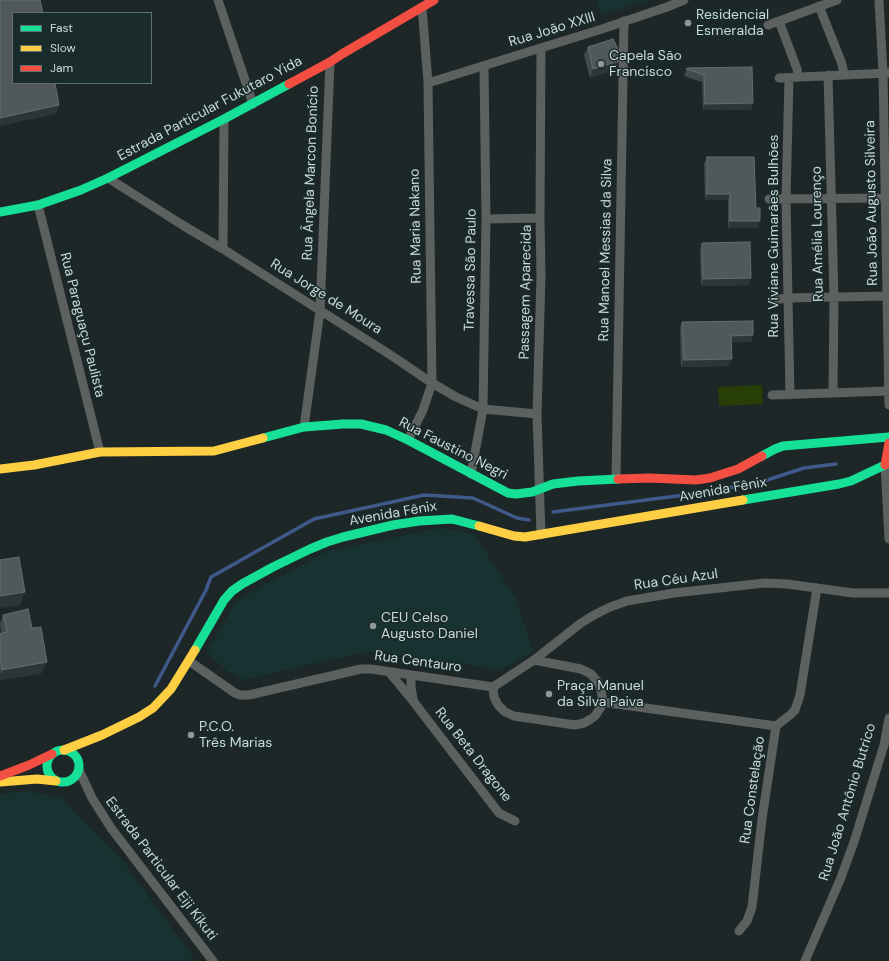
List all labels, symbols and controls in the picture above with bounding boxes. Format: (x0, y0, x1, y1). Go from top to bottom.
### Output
place label: Residencial Esmeralda (696, 7, 769, 40)
street label: Rua João XXIII (507, 9, 597, 51)
legend (12, 12, 152, 84)
marker: Residencial Esmeralda (683, 18, 693, 28)
text: Fast (50, 20, 73, 36)
text: Slow (50, 40, 76, 56)
place label: Capela São Francisco (609, 48, 682, 80)
street label: Estrada Particular Fukutaro Yida (115, 53, 305, 165)
marker: Capela São Francisco (596, 59, 606, 69)
text: Jam (50, 60, 73, 76)
street label: Rua Ângela Marcon Bonício (300, 85, 322, 261)
street label: Rua João Augusto Silveira (862, 120, 882, 286)
street label: Rua Viviane Guimarães Bulhões (766, 135, 782, 337)
street label: Rua Manoel Messias da Silva (596, 158, 616, 342)
street label: Rua Amélia Lourenço (808, 166, 828, 302)
street label: Rua Maria Nakano (407, 168, 425, 284)
street label: Travessa São Paulo (462, 209, 480, 331)
street label: Passagem Aparecida (516, 224, 536, 360)
street label: Rua Paraguaçu Paulista (56, 251, 108, 399)
street label: Rua Jorge de Moura (267, 256, 385, 338)
street label: Rua Faustino Negri (396, 414, 510, 484)
street label: Avenida Fênix (678, 474, 768, 506)
street label: Avenida Fênix (348, 498, 438, 530)
street label: Rua Céu Azul (633, 566, 719, 594)
place label: CEU Celso Augusto Daniel (381, 610, 478, 642)
marker: CEU Celso Augusto Daniel (368, 621, 378, 631)
street label: Rua Centauro (373, 648, 463, 676)
place label: Praça Manuel da Silva Paiva (557, 678, 644, 710)
marker: Praça Manuel da Silva Paiva (544, 689, 554, 699)
street label: Rua Beta Dragone (431, 705, 515, 805)
place label: P.C.O. Três Marias (199, 719, 272, 752)
street label: Rua João Antônio Butrico (816, 721, 880, 883)
marker: P.C.O. Três Marias (186, 730, 196, 740)
street label: Rua Constelação (737, 735, 769, 845)
street label: Estrada Particular Eiji Kikuti (102, 794, 220, 944)

